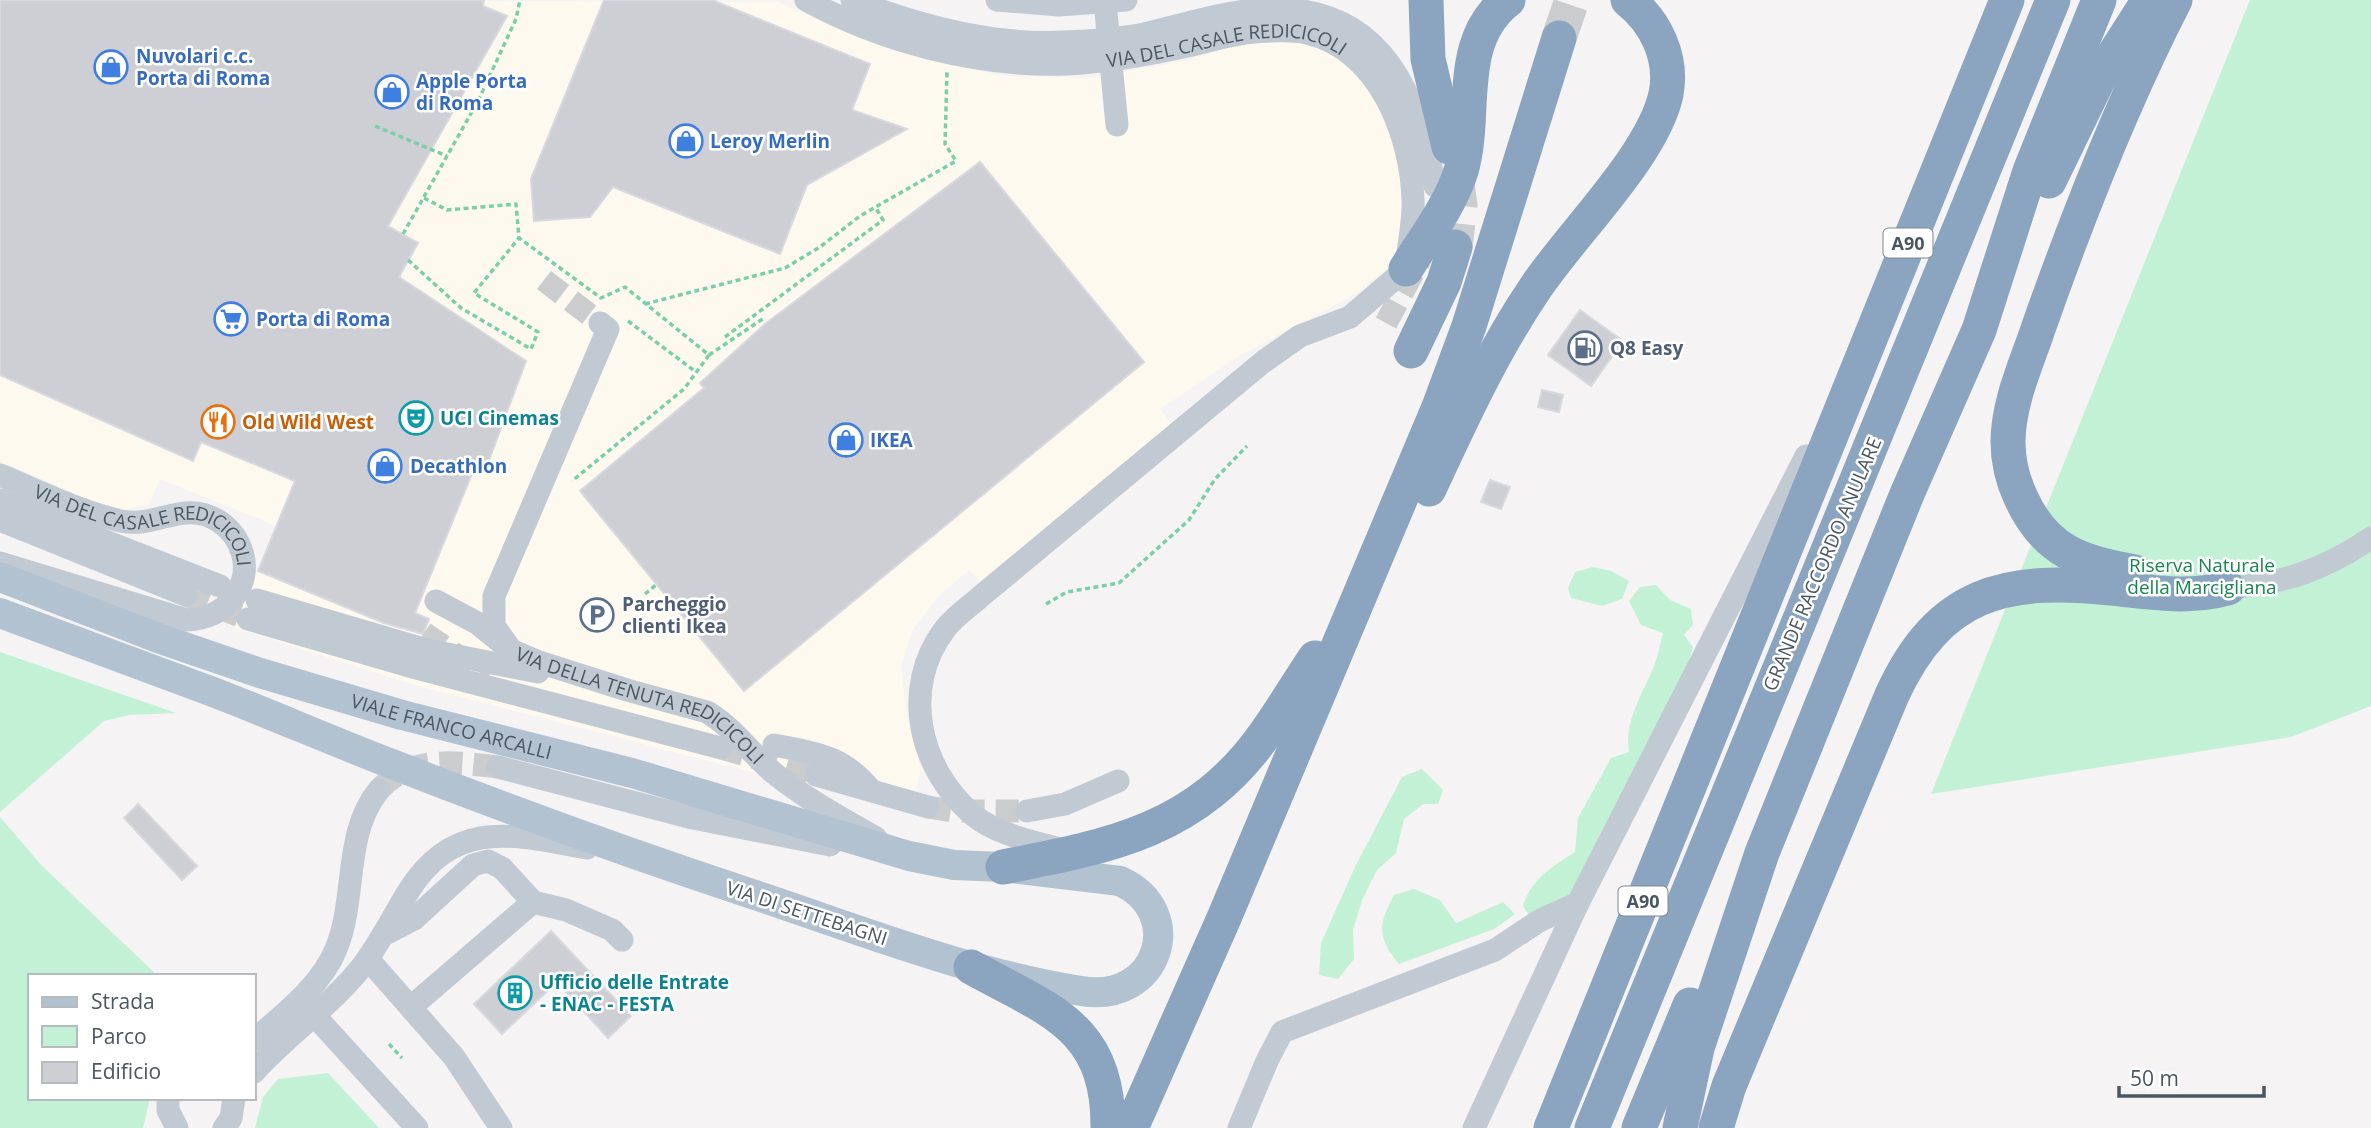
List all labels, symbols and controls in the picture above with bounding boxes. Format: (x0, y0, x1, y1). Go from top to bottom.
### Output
street label: VIA DEL CASALE REDICICOLI (1105, 17, 1352, 73)
place label: Nuvolari c.c. Porta di Roma (136, 43, 270, 91)
shop icon: Nuvolari c.c. Porta di Roma (92, 48, 130, 86)
place label: Apple Porta di Roma (416, 68, 527, 116)
shop icon: Apple Porta di Roma (373, 73, 411, 111)
shop icon: Leroy Merlin (667, 122, 705, 160)
place label: Leroy Merlin (710, 128, 830, 154)
road number: A90 (1884, 229, 1932, 258)
supermarket icon: Porta di Roma (212, 300, 250, 338)
place label: Porta di Roma (256, 306, 390, 332)
fuel station icon: Q8 Easy (1566, 329, 1604, 367)
place label: Q8 Easy (1610, 335, 1683, 361)
theatre icon: UCI Cinemas (397, 399, 435, 437)
restaurant icon: Old Wild West (199, 403, 237, 441)
place label: UCI Cinemas (440, 405, 559, 431)
place label: Old Wild West (242, 409, 374, 435)
shop icon: IKEA (827, 421, 865, 459)
place label: IKEA (870, 427, 914, 453)
street label: GRANDE RACCORDO ANULARE (1757, 433, 1887, 695)
shop icon: Decathlon (366, 447, 404, 485)
place label: Decathlon (410, 453, 507, 479)
street label: VIA DEL CASALE REDICICOLI (30, 478, 257, 567)
park label: Riserva Naturale della Marcigliana (2127, 552, 2277, 600)
place label: Parcheggio clienti Ikea (622, 591, 727, 639)
parking icon: Parcheggio clienti Ikea (578, 596, 616, 634)
street label: VIA DELLA TENUTA REDICICOLI (512, 641, 770, 770)
street label: VIALE FRANCO ARCALLI (348, 688, 554, 765)
street label: VIA DI SETTEBAGNI (723, 875, 891, 951)
road number: A90 (1618, 887, 1668, 916)
place label: Ufficio delle Entrate - ENAC - FESTA (540, 969, 729, 1017)
legend (28, 974, 256, 1100)
building icon: Ufficio delle Entrate - ENAC - FESTA (496, 974, 534, 1012)
text: Strada (91, 987, 155, 1015)
text: Parco (91, 1022, 147, 1050)
scale bar (2119, 1054, 2264, 1098)
text: Edificio (91, 1057, 161, 1085)
text: 50 m (2130, 1064, 2179, 1092)

